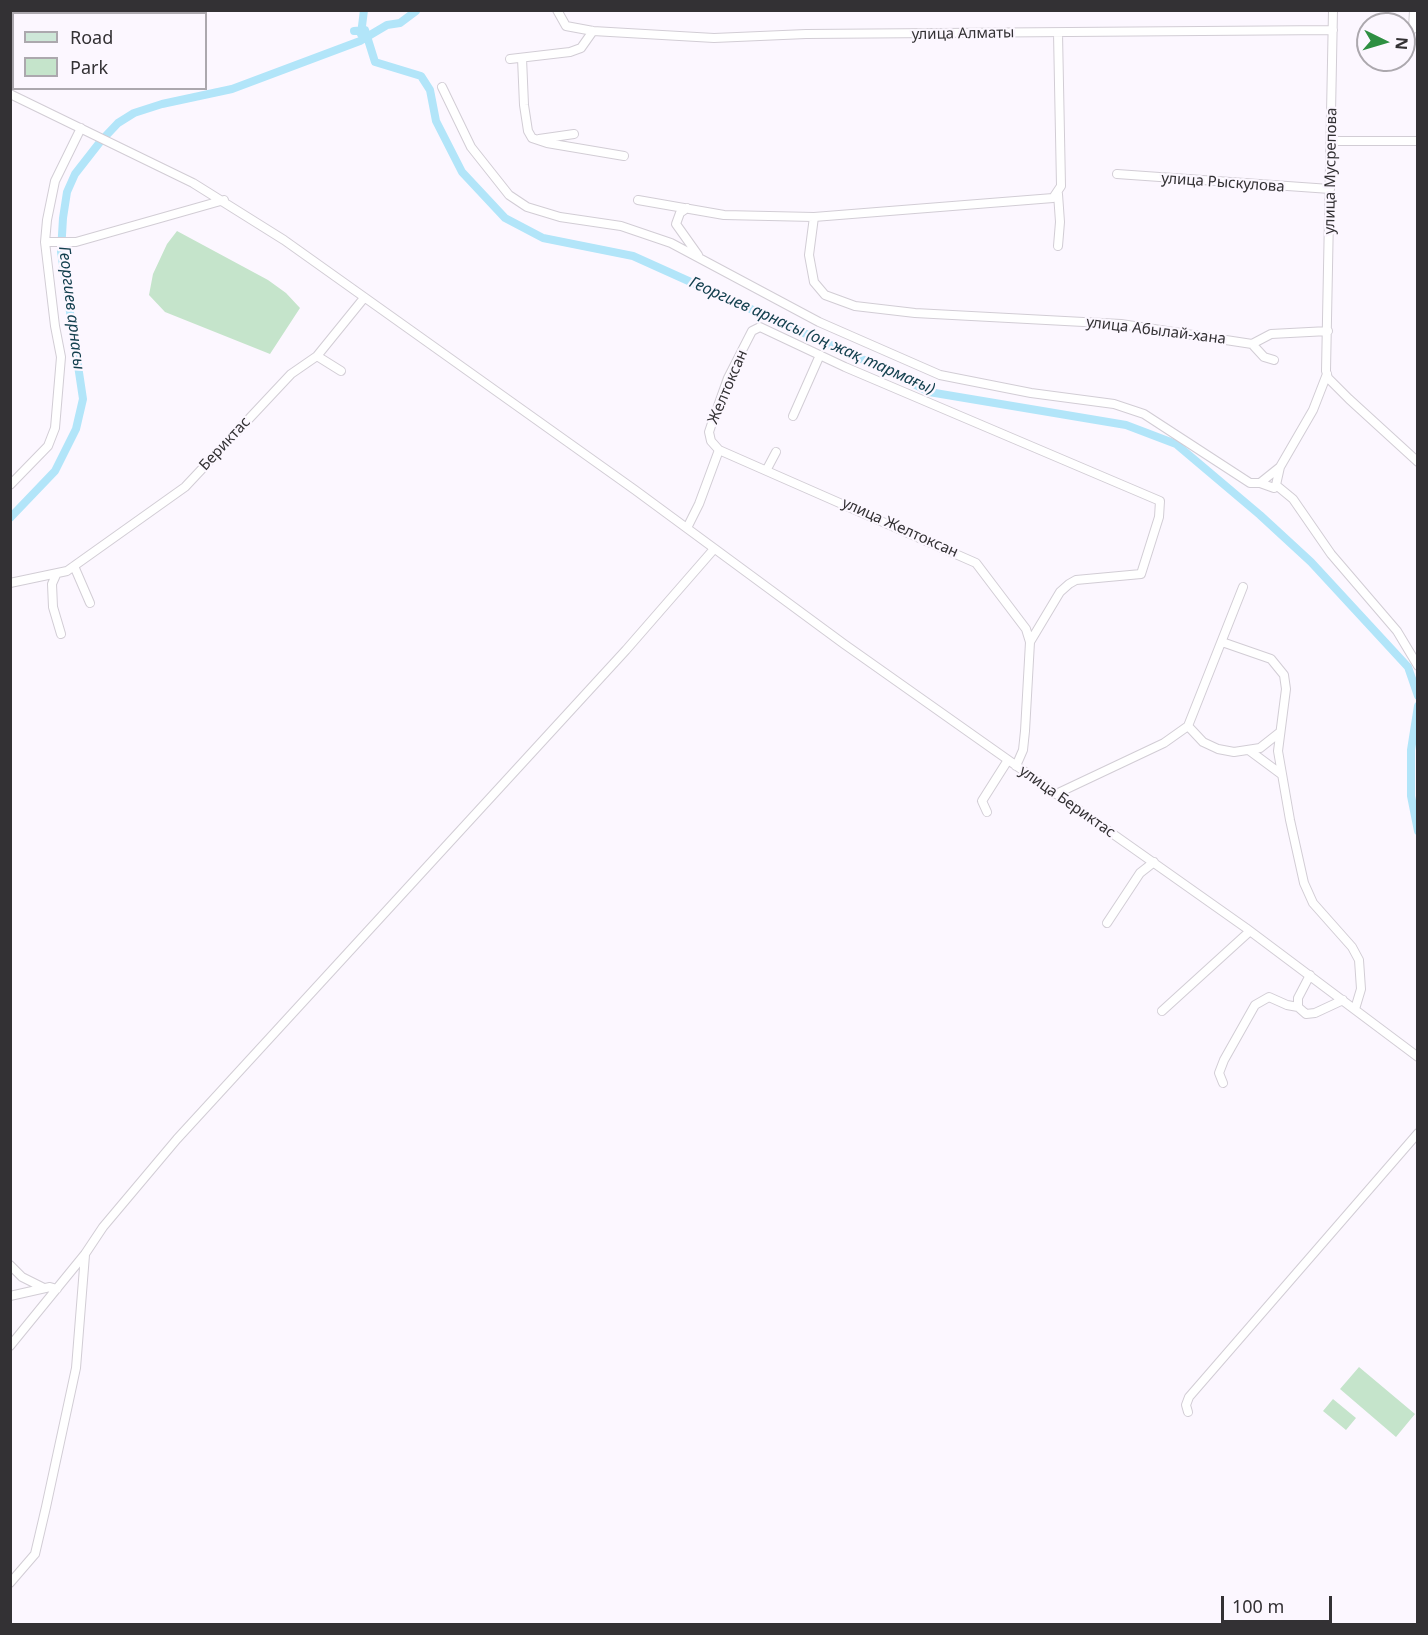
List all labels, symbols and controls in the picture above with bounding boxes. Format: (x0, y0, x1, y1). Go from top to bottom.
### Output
legend (12, 12, 207, 90)
north arrow (1356, 12, 1416, 72)
street label: улица Алматы (911, 24, 1015, 44)
text: Road (70, 25, 113, 49)
text: N (1390, 36, 1413, 51)
text: Park (70, 55, 108, 79)
street label: улица Мусрепова (1321, 107, 1341, 235)
street label: улица Рыскулова (1161, 170, 1285, 196)
water label: Георгиев арнасы (54, 245, 88, 371)
water label: Георгиев арнасы (оң жақ тармағы) (686, 273, 938, 399)
street label: улица Абылай-хана (1085, 313, 1227, 349)
street label: Желтоксан (704, 347, 752, 427)
street label: Бериктас (196, 414, 254, 474)
street label: улица Желтоксан (839, 494, 961, 562)
street label: улица Бериктас (1016, 762, 1118, 842)
scale bar (1224, 1584, 1335, 1622)
text: 100 m (1232, 1594, 1284, 1618)

